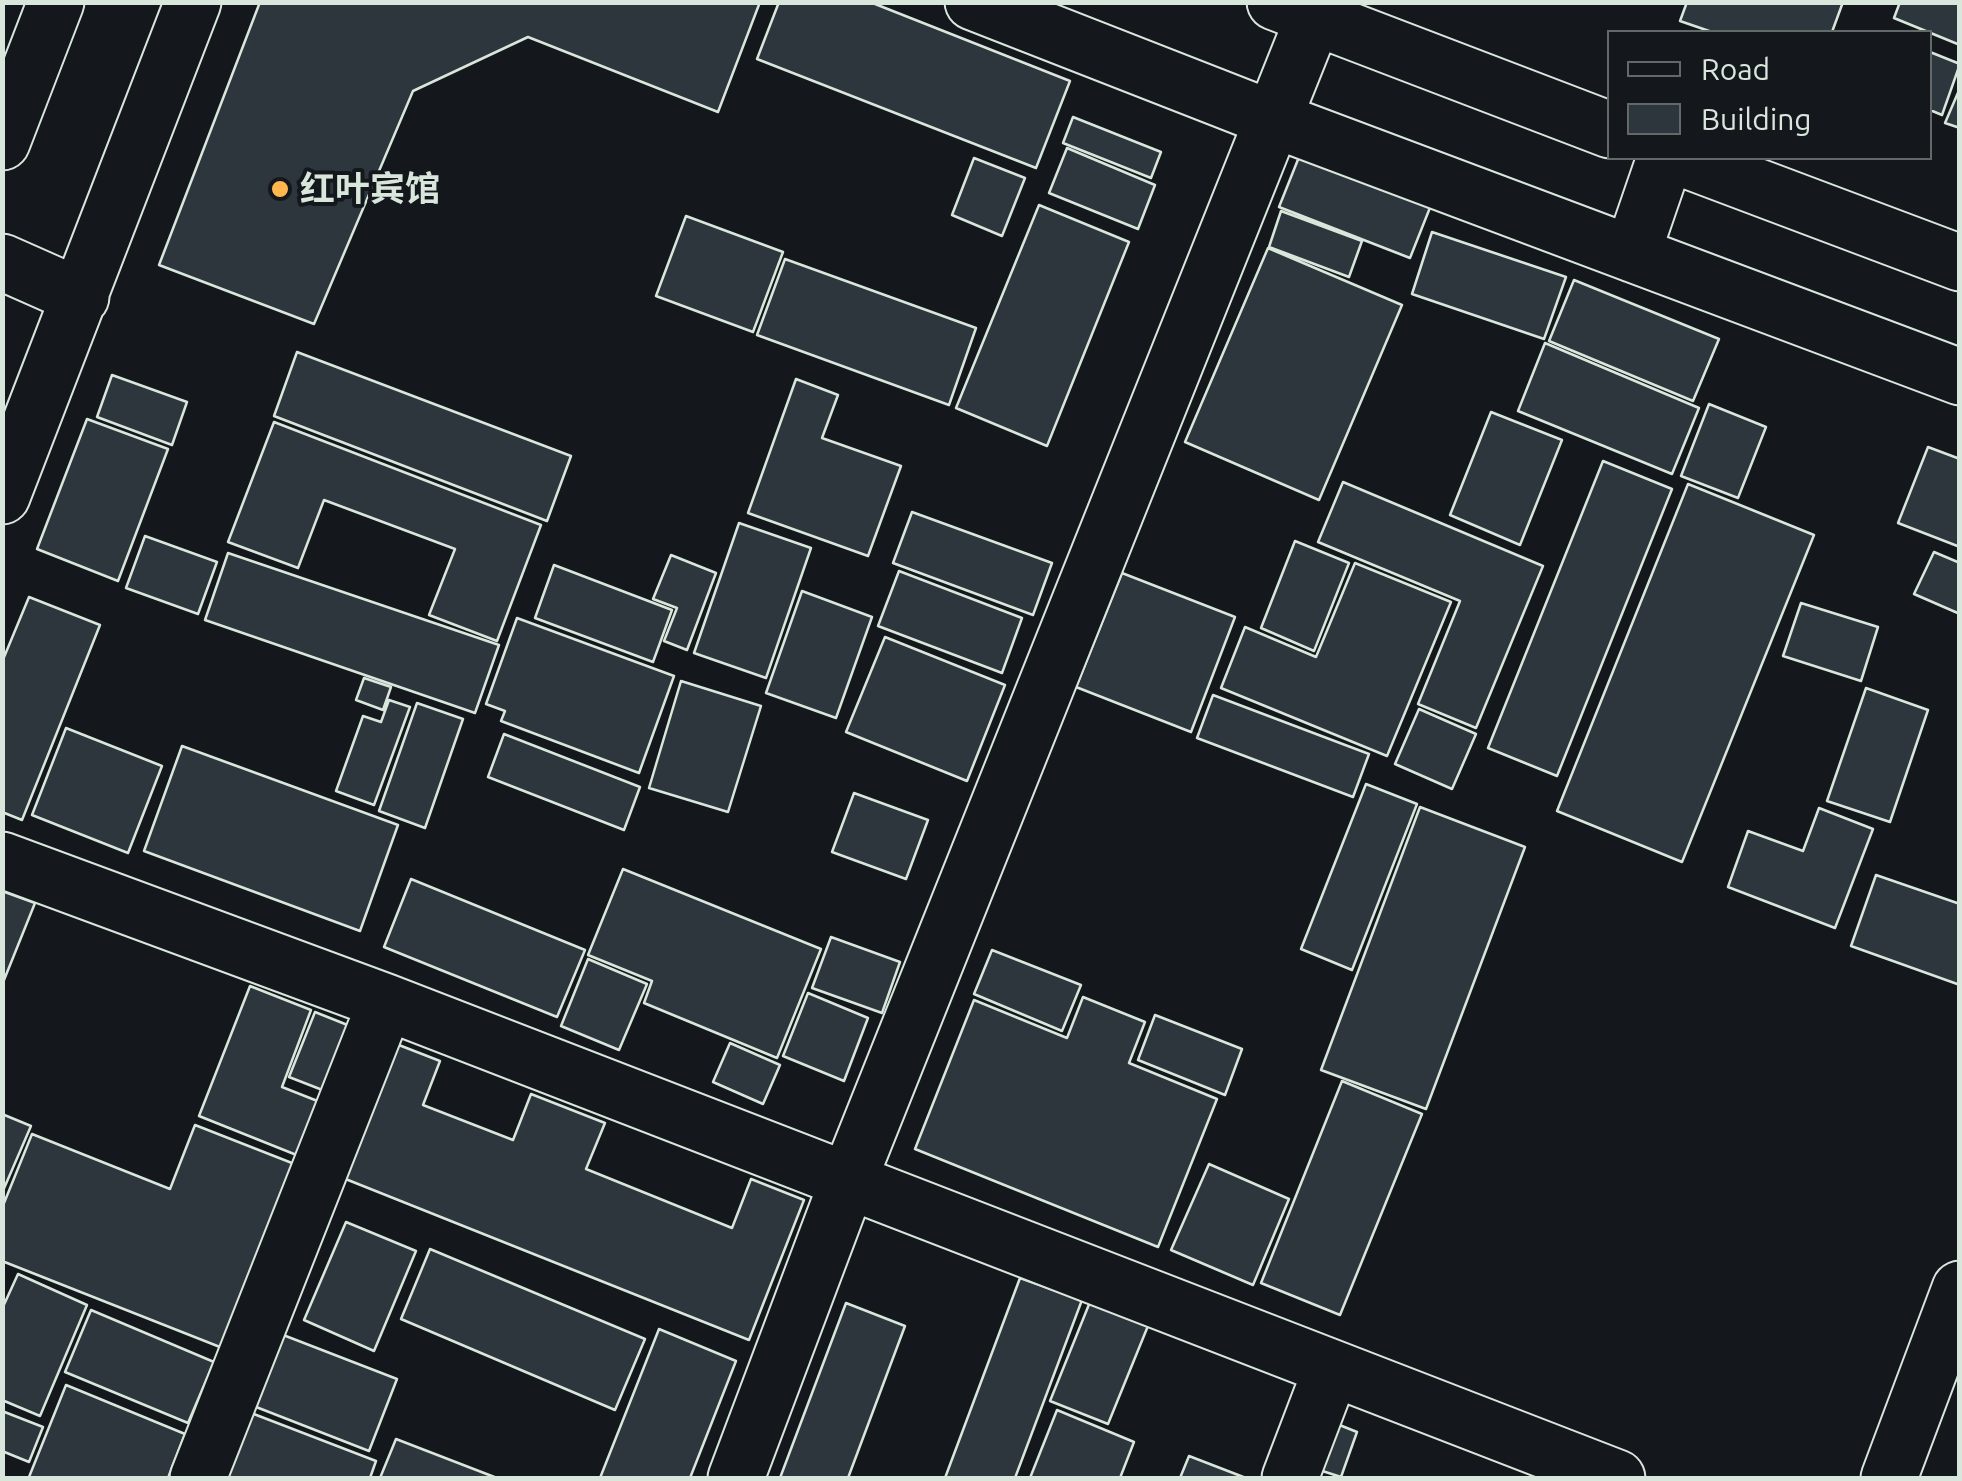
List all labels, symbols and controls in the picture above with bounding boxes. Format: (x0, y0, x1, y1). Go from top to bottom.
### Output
legend (1607, 30, 1932, 160)
text: Road (1701, 52, 1770, 86)
text: Building (1701, 102, 1812, 136)
place label: 红叶宾馆 (300, 168, 440, 210)
marker: 红叶宾馆 (269, 178, 291, 200)

